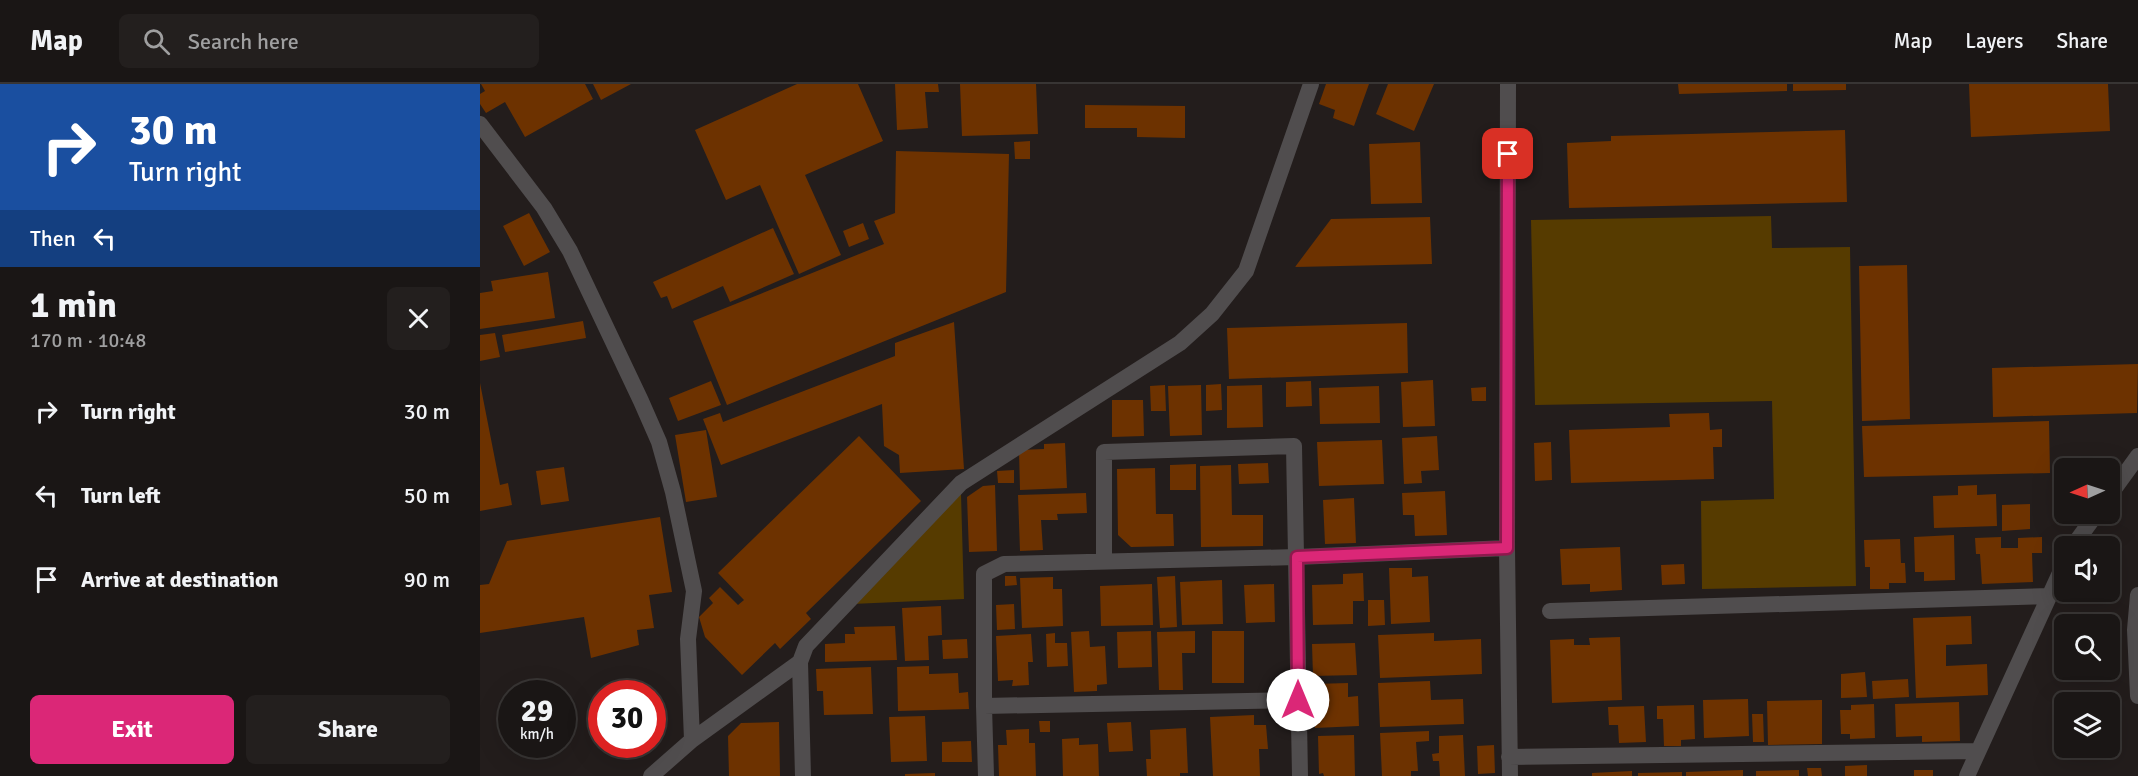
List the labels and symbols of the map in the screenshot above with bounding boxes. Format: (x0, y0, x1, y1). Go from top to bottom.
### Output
pin (1482, 128, 1533, 179)
north arrow (2054, 458, 2120, 524)
position arrow (1266, 668, 1330, 732)
speed limit sign: 30 (588, 680, 666, 758)

